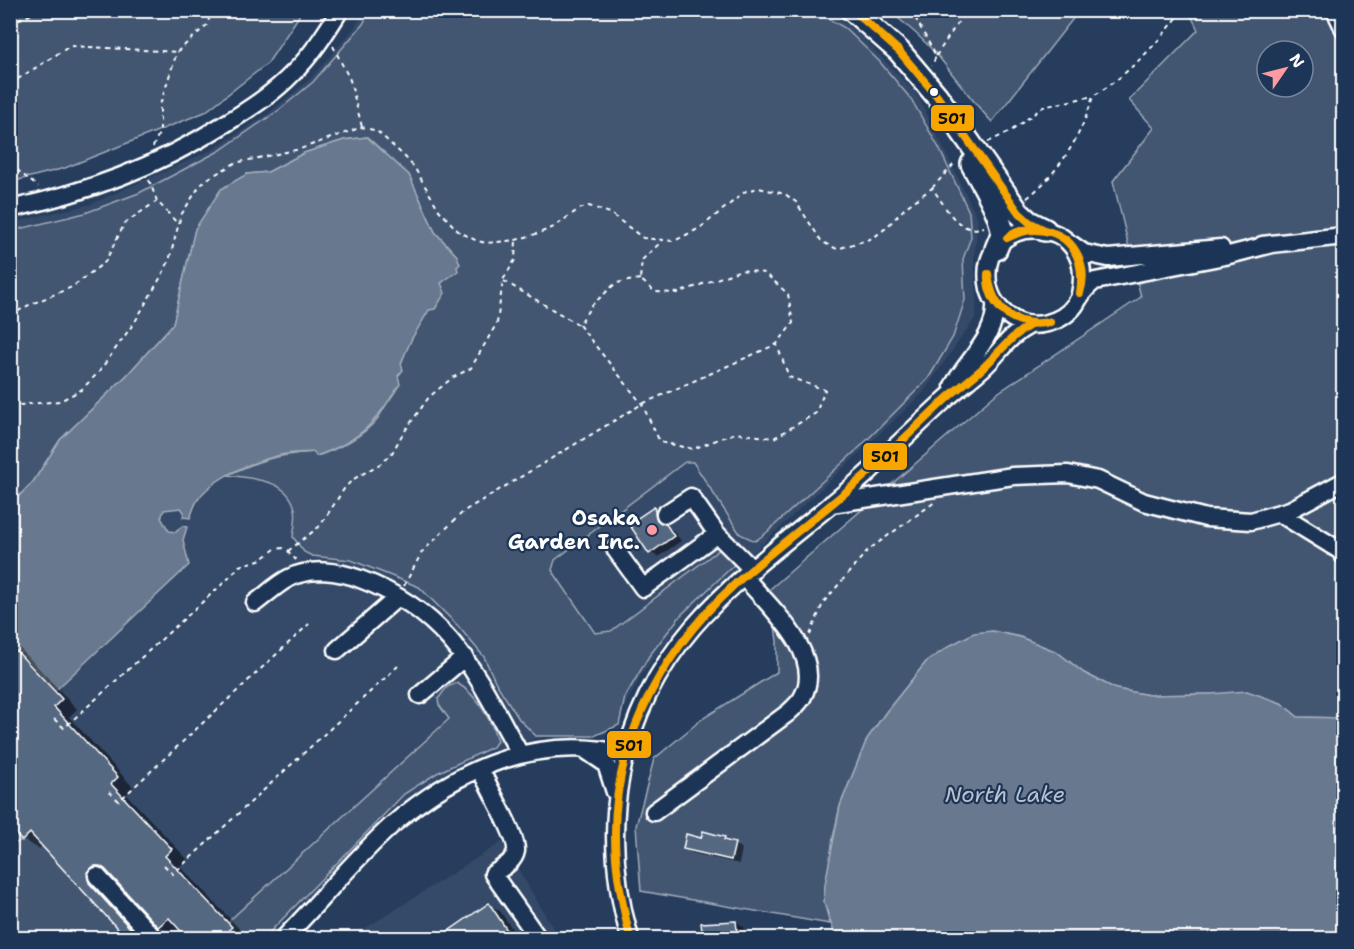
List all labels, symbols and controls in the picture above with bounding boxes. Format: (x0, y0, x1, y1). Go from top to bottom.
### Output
north arrow (1255, 39, 1315, 99)
text: N (1285, 49, 1309, 72)
unlabelled marker (928, 86, 940, 98)
line badge: 501 (930, 104, 975, 132)
text: 501 (938, 108, 966, 129)
line badge: 501 (862, 442, 908, 471)
text: 501 (871, 446, 899, 467)
place label: Osaka Garden Inc. (508, 504, 641, 556)
marker: Osaka Garden Inc. (645, 523, 659, 537)
line badge: 501 (606, 730, 652, 759)
text: 501 (615, 735, 643, 756)
water label: North Lake (945, 780, 1065, 809)

